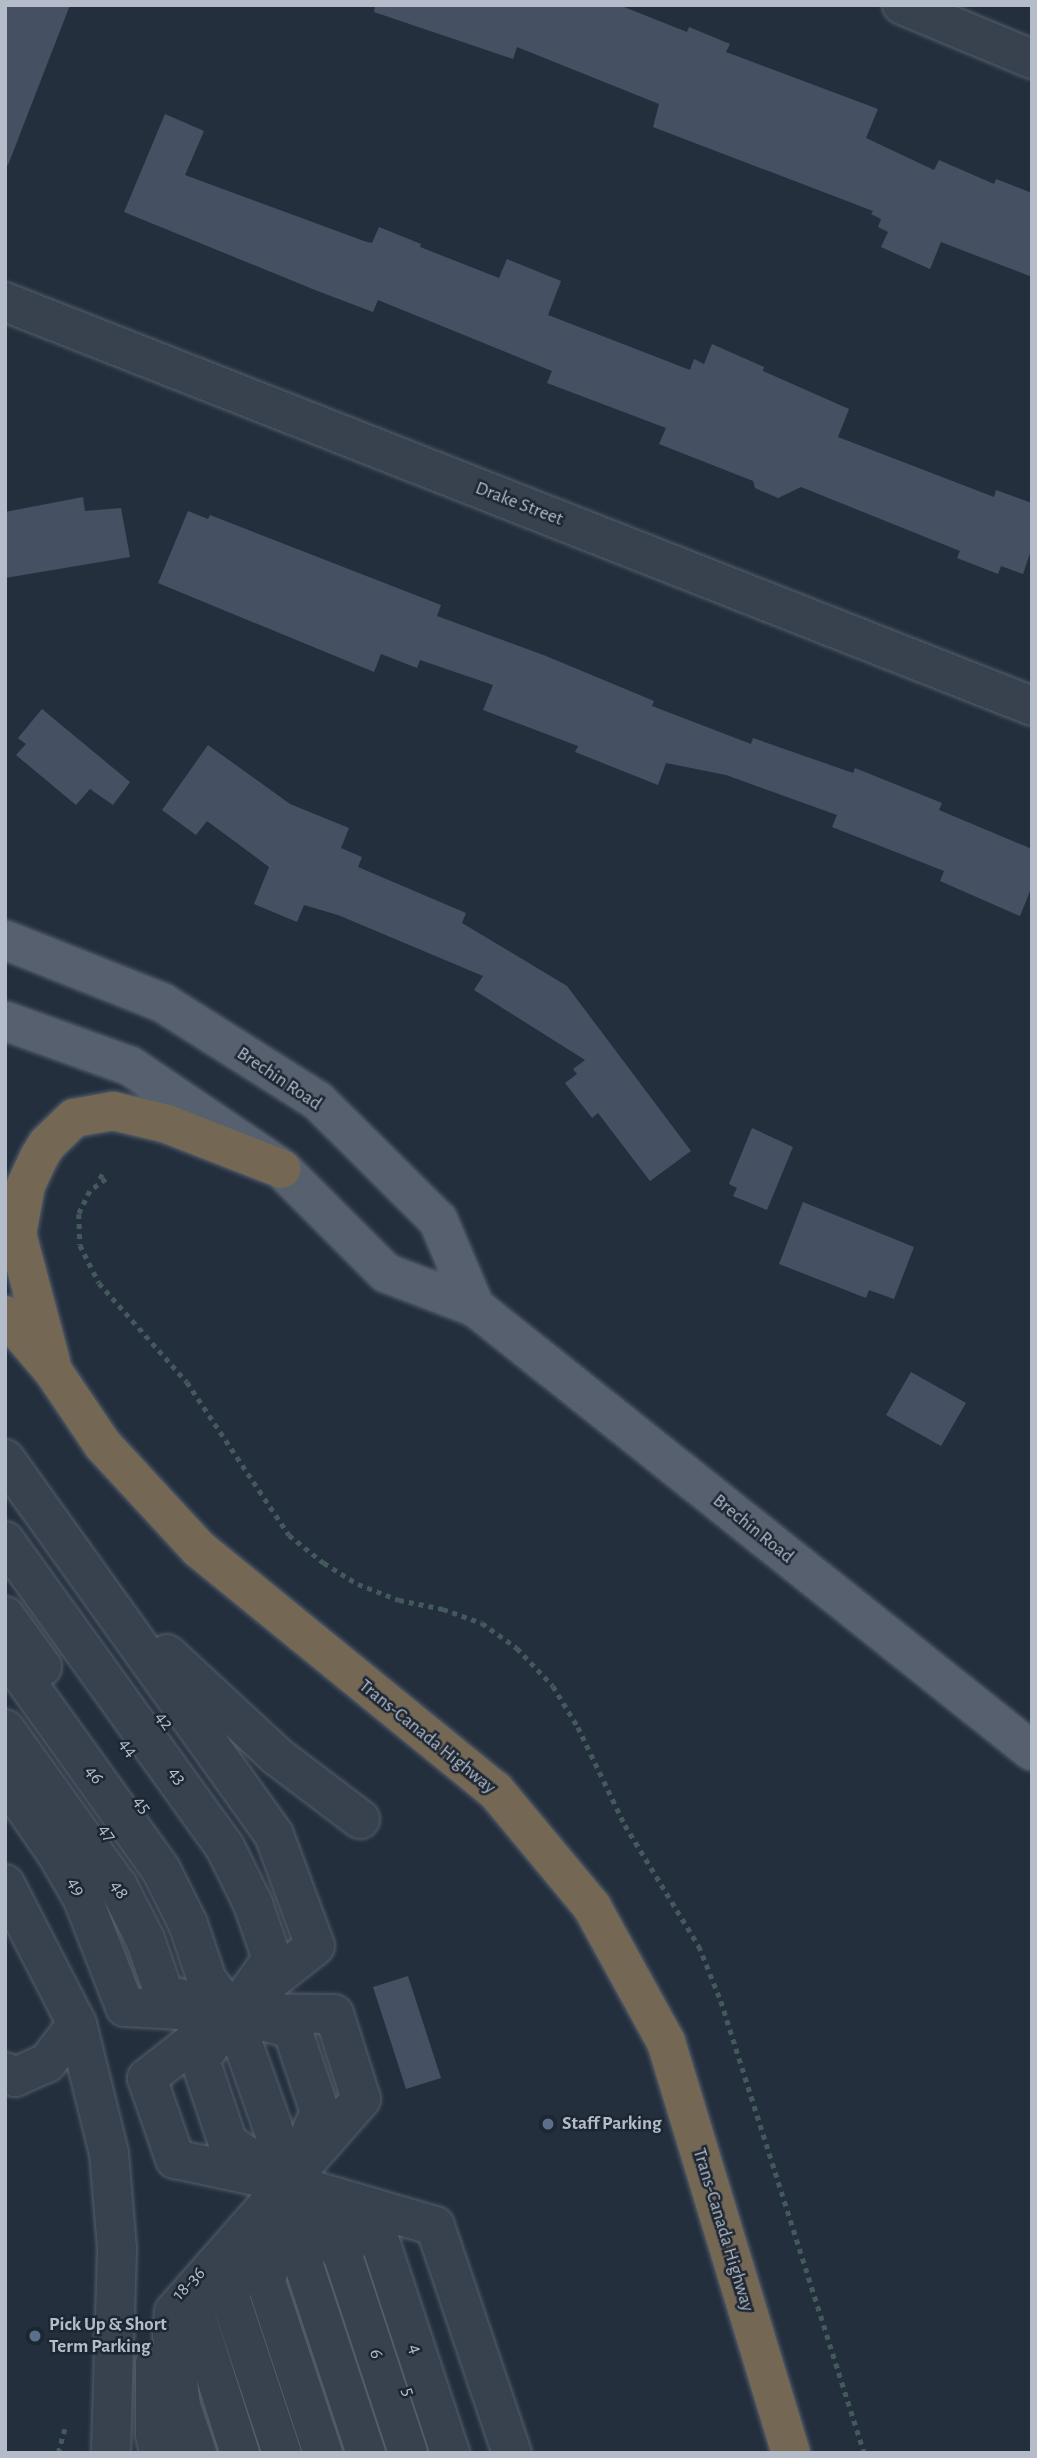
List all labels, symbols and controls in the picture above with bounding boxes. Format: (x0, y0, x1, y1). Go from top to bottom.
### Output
street label: Drake Street (472, 477, 566, 531)
street label: Brechin Road (232, 1042, 326, 1116)
street label: Brechin Road (708, 1489, 798, 1569)
street label: Trans-Canada Highway (354, 1675, 500, 1799)
street label: 42 (150, 1707, 178, 1735)
street label: 44 (113, 1734, 143, 1762)
street label: 46 (79, 1761, 109, 1789)
street label: 43 (163, 1763, 191, 1789)
street label: 45 (128, 1791, 156, 1819)
street label: 47 (93, 1819, 121, 1847)
street label: 49 (62, 1874, 90, 1900)
street label: 48 (105, 1876, 133, 1904)
place label: Staff Parking (562, 2113, 662, 2135)
marker: Staff Parking (540, 2116, 556, 2132)
street label: Trans-Canada Highway (687, 2146, 759, 2314)
street label: 18-36 (168, 2262, 210, 2306)
place label: Pick Up & Short Term Parking (49, 2314, 167, 2358)
marker: Pick Up & Short Term Parking (27, 2328, 43, 2344)
street label: 4 (403, 2341, 427, 2357)
street label: 6 (364, 2346, 388, 2362)
street label: 5 (396, 2385, 420, 2399)

